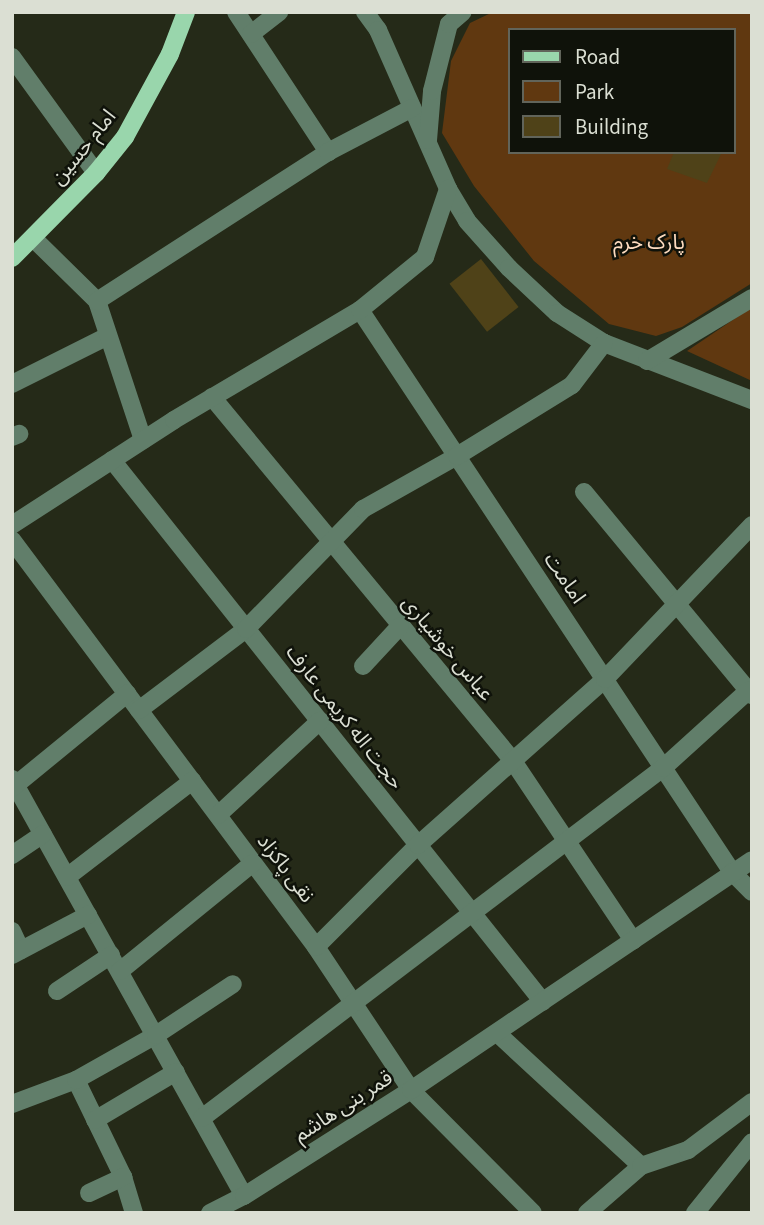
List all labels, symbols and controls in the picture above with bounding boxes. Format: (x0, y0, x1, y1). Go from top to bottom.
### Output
legend (508, 28, 736, 154)
text: Road (575, 42, 620, 72)
text: Park (575, 77, 614, 107)
street label: امام حسین (45, 104, 121, 190)
text: Building (575, 112, 648, 142)
park label: پارک خرم (613, 229, 685, 255)
street label: امامت (539, 548, 591, 608)
street label: عباس خوشیاری (397, 590, 499, 706)
street label: حجت اله کریمی عارف (281, 640, 409, 794)
street label: نقی پاکزاد (252, 829, 320, 907)
street label: قمر بنی هاشم (289, 1065, 397, 1147)

